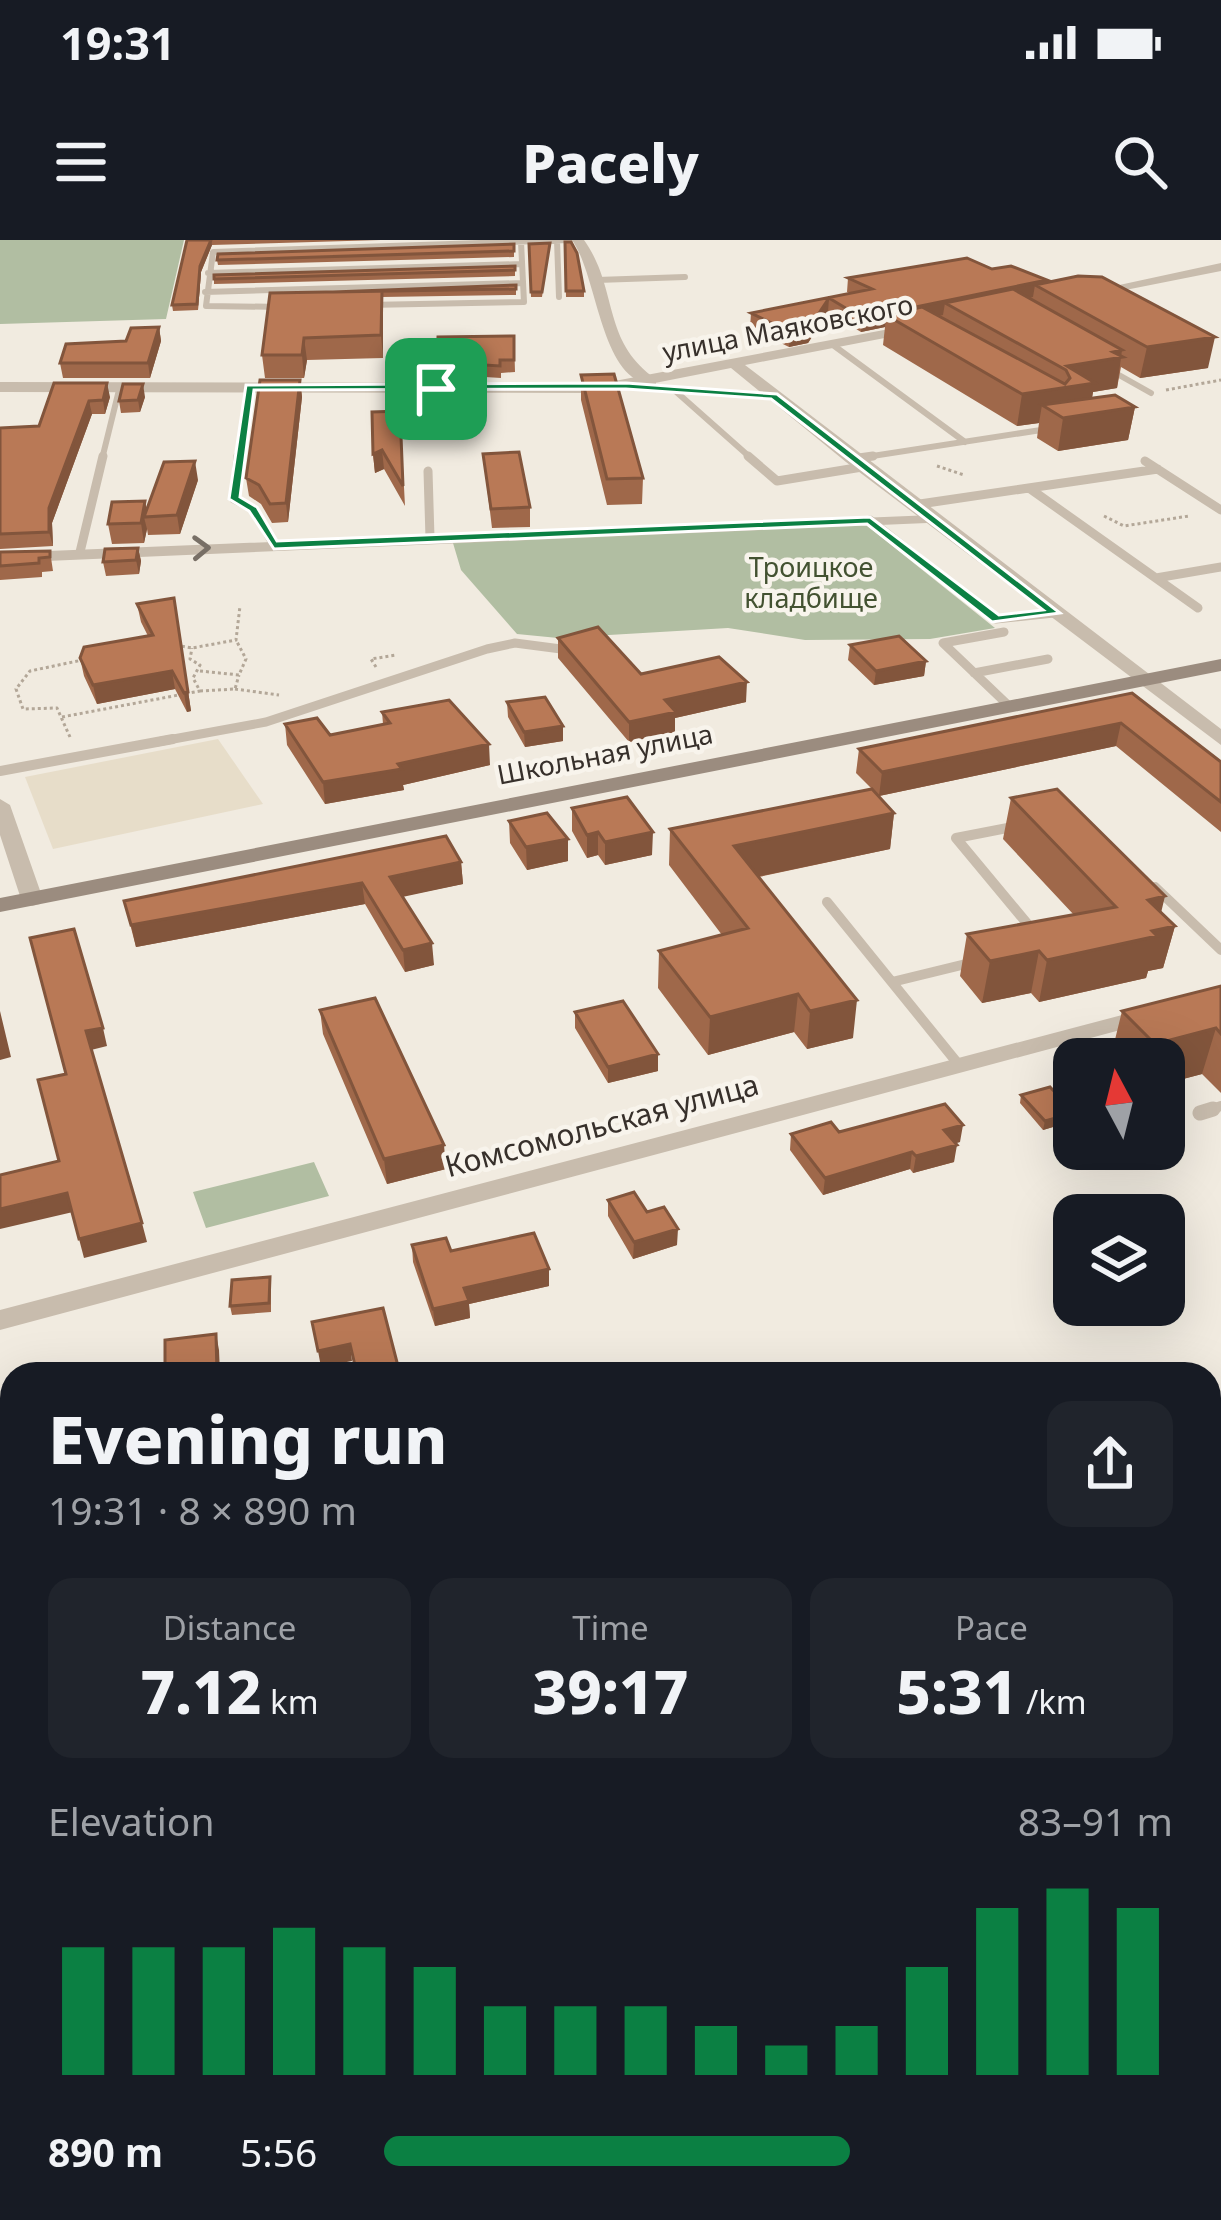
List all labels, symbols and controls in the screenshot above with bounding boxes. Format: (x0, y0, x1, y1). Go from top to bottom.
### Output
text: 19:31 (60, 12, 176, 73)
text: Pacely (522, 125, 699, 199)
icon: menu (48, 129, 114, 195)
icon: search (1107, 129, 1173, 195)
street label: улица Маяковского (659, 285, 916, 370)
pin (385, 338, 487, 440)
icon: arrive (403, 356, 469, 422)
one-way arrow (192, 535, 211, 561)
park label: Троицкое кладбище (744, 548, 878, 616)
street label: Школьная улица (494, 714, 716, 793)
north arrow (1053, 1038, 1185, 1170)
map controls (1053, 1038, 1185, 1326)
street label: Комсомольская улица (440, 1063, 763, 1186)
button: layers (1053, 1194, 1185, 1326)
text: Evening run (48, 1393, 447, 1483)
button: share (1047, 1401, 1173, 1527)
text: 19:31 · 8 × 890 m (48, 1483, 357, 1536)
text: Distance (163, 1605, 296, 1650)
text: Time (572, 1605, 649, 1650)
text: Pace (955, 1605, 1028, 1650)
text: 7.12 (140, 1650, 262, 1732)
text: 39:17 (533, 1650, 688, 1732)
text: 5:31 (896, 1650, 1017, 1732)
text: km (262, 1679, 319, 1724)
text: /km (1017, 1679, 1087, 1724)
text: Elevation (48, 1794, 215, 1847)
text: 83–91 m (1018, 1794, 1173, 1847)
text: 890 m (48, 2125, 163, 2178)
text: 5:56 (240, 2125, 317, 2178)

